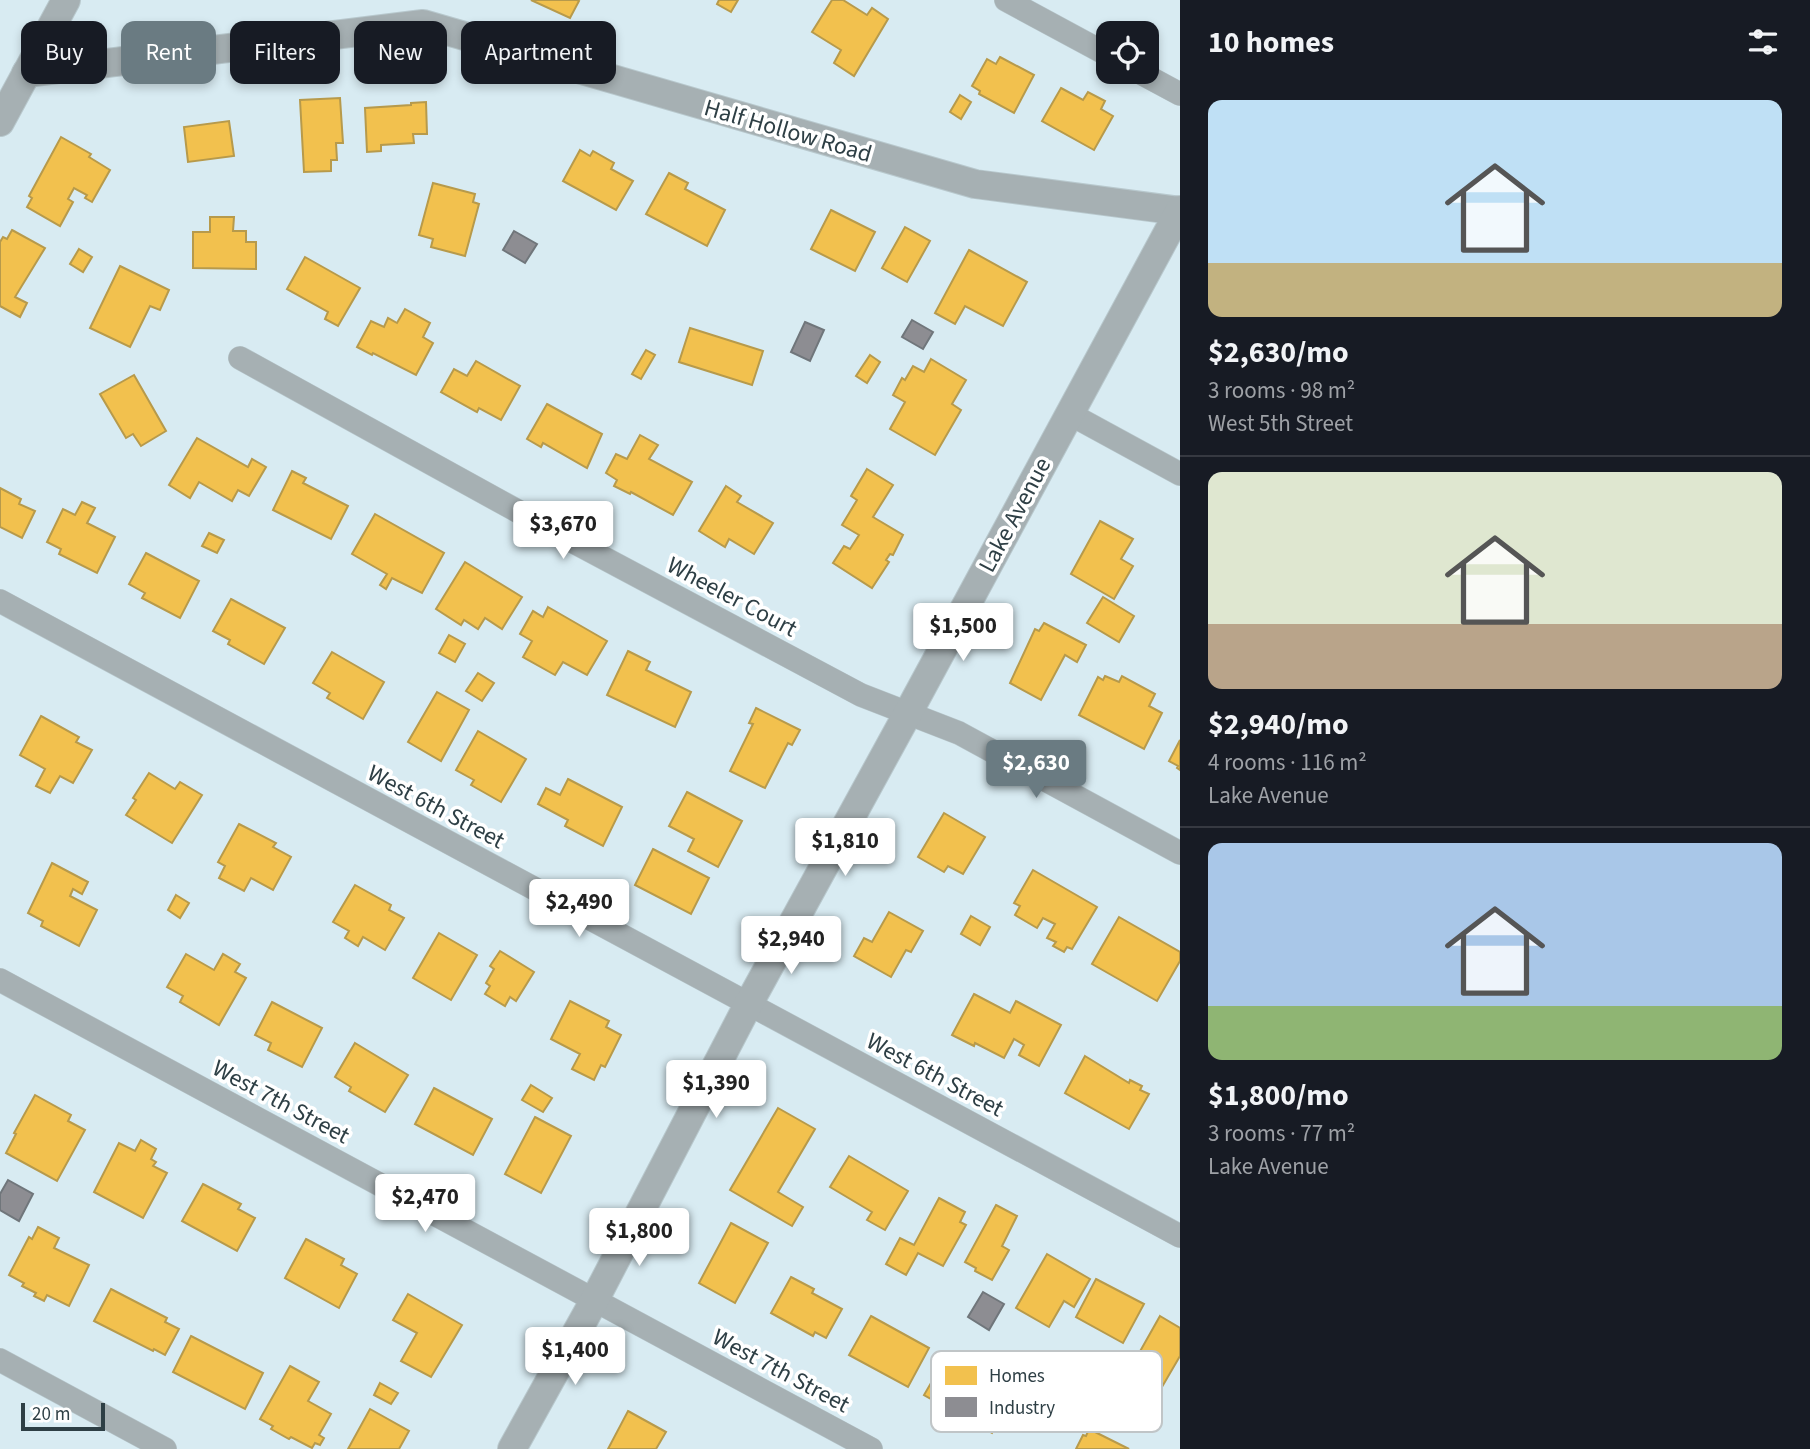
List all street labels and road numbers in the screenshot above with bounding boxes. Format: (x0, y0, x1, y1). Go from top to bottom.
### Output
street label: Half Hollow Road (700, 90, 876, 172)
street label: Lake Avenue (970, 451, 1060, 579)
street label: Wheeler Court (661, 548, 803, 646)
street label: West 6th Street (361, 756, 511, 858)
street label: West 6th Street (860, 1024, 1010, 1126)
street label: West 7th Street (206, 1051, 356, 1153)
street label: West 7th Street (706, 1320, 856, 1422)

